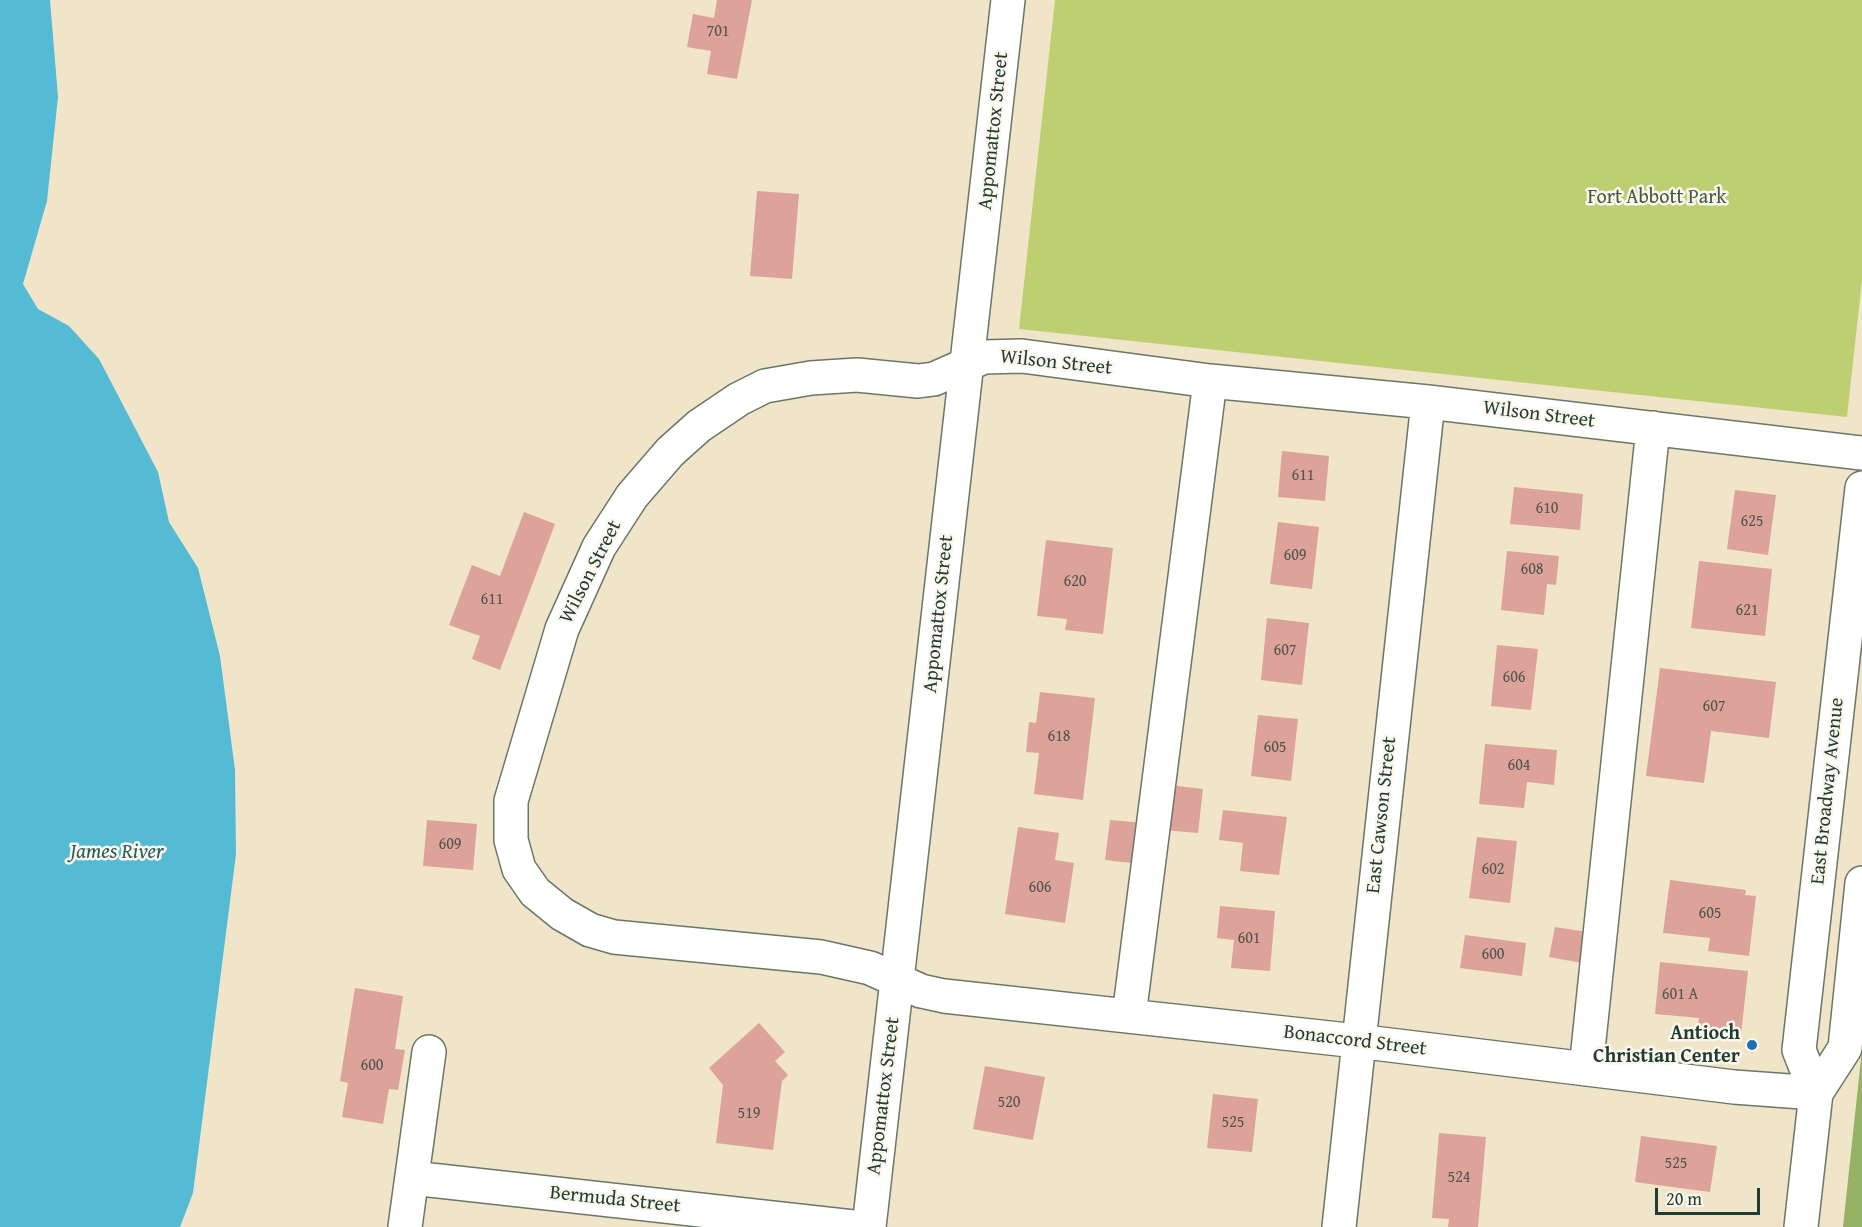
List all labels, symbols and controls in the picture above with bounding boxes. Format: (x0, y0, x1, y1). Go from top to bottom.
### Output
house number: 701 (706, 22, 730, 42)
street label: Appomattox Street (974, 51, 1014, 211)
park label: Fort Abbott Park (1587, 186, 1727, 210)
street label: Wilson Street (999, 345, 1113, 381)
street label: Wilson Street (1482, 396, 1596, 434)
house number: 611 (1291, 466, 1315, 486)
house number: 610 (1535, 499, 1559, 519)
house number: 625 (1740, 512, 1764, 532)
street label: Wilson Street (555, 516, 627, 628)
street label: Appomattox Street (919, 534, 959, 694)
house number: 609 (1283, 546, 1307, 566)
house number: 608 (1520, 560, 1544, 580)
house number: 620 (1063, 572, 1087, 592)
house number: 611 (480, 590, 504, 610)
house number: 621 (1735, 601, 1759, 621)
house number: 607 (1273, 641, 1297, 661)
house number: 606 (1502, 668, 1526, 688)
street label: East Broadway Avenue (1806, 696, 1850, 886)
house number: 607 (1702, 697, 1726, 717)
house number: 618 (1047, 727, 1071, 747)
street label: East Cawson Street (1362, 735, 1402, 895)
house number: 605 (1263, 738, 1287, 758)
house number: 604 (1507, 756, 1531, 776)
house number: 609 (438, 835, 462, 855)
water label: James River (70, 840, 164, 866)
house number: 602 (1481, 860, 1505, 880)
house number: 606 (1028, 878, 1052, 898)
house number: 605 (1698, 904, 1722, 924)
house number: 601 (1237, 929, 1261, 949)
house number: 600 (1481, 945, 1505, 965)
house number: 601 A (1662, 985, 1698, 1005)
street label: Appomattox Street (862, 1016, 906, 1176)
street label: Bonaccord Street (1282, 1020, 1428, 1062)
place label: Antioch Christian Center (1593, 1022, 1740, 1069)
marker: Antioch Christian Center (1745, 1038, 1759, 1052)
house number: 600 (360, 1056, 384, 1076)
house number: 520 (997, 1093, 1021, 1113)
house number: 519 (737, 1104, 761, 1124)
house number: 525 (1221, 1113, 1245, 1133)
house number: 525 (1664, 1154, 1688, 1174)
house number: 524 (1447, 1168, 1471, 1188)
scale bar (1658, 1176, 1763, 1214)
street label: Bermuda Street (548, 1181, 682, 1219)
text: 20 m (1666, 1185, 1702, 1212)

